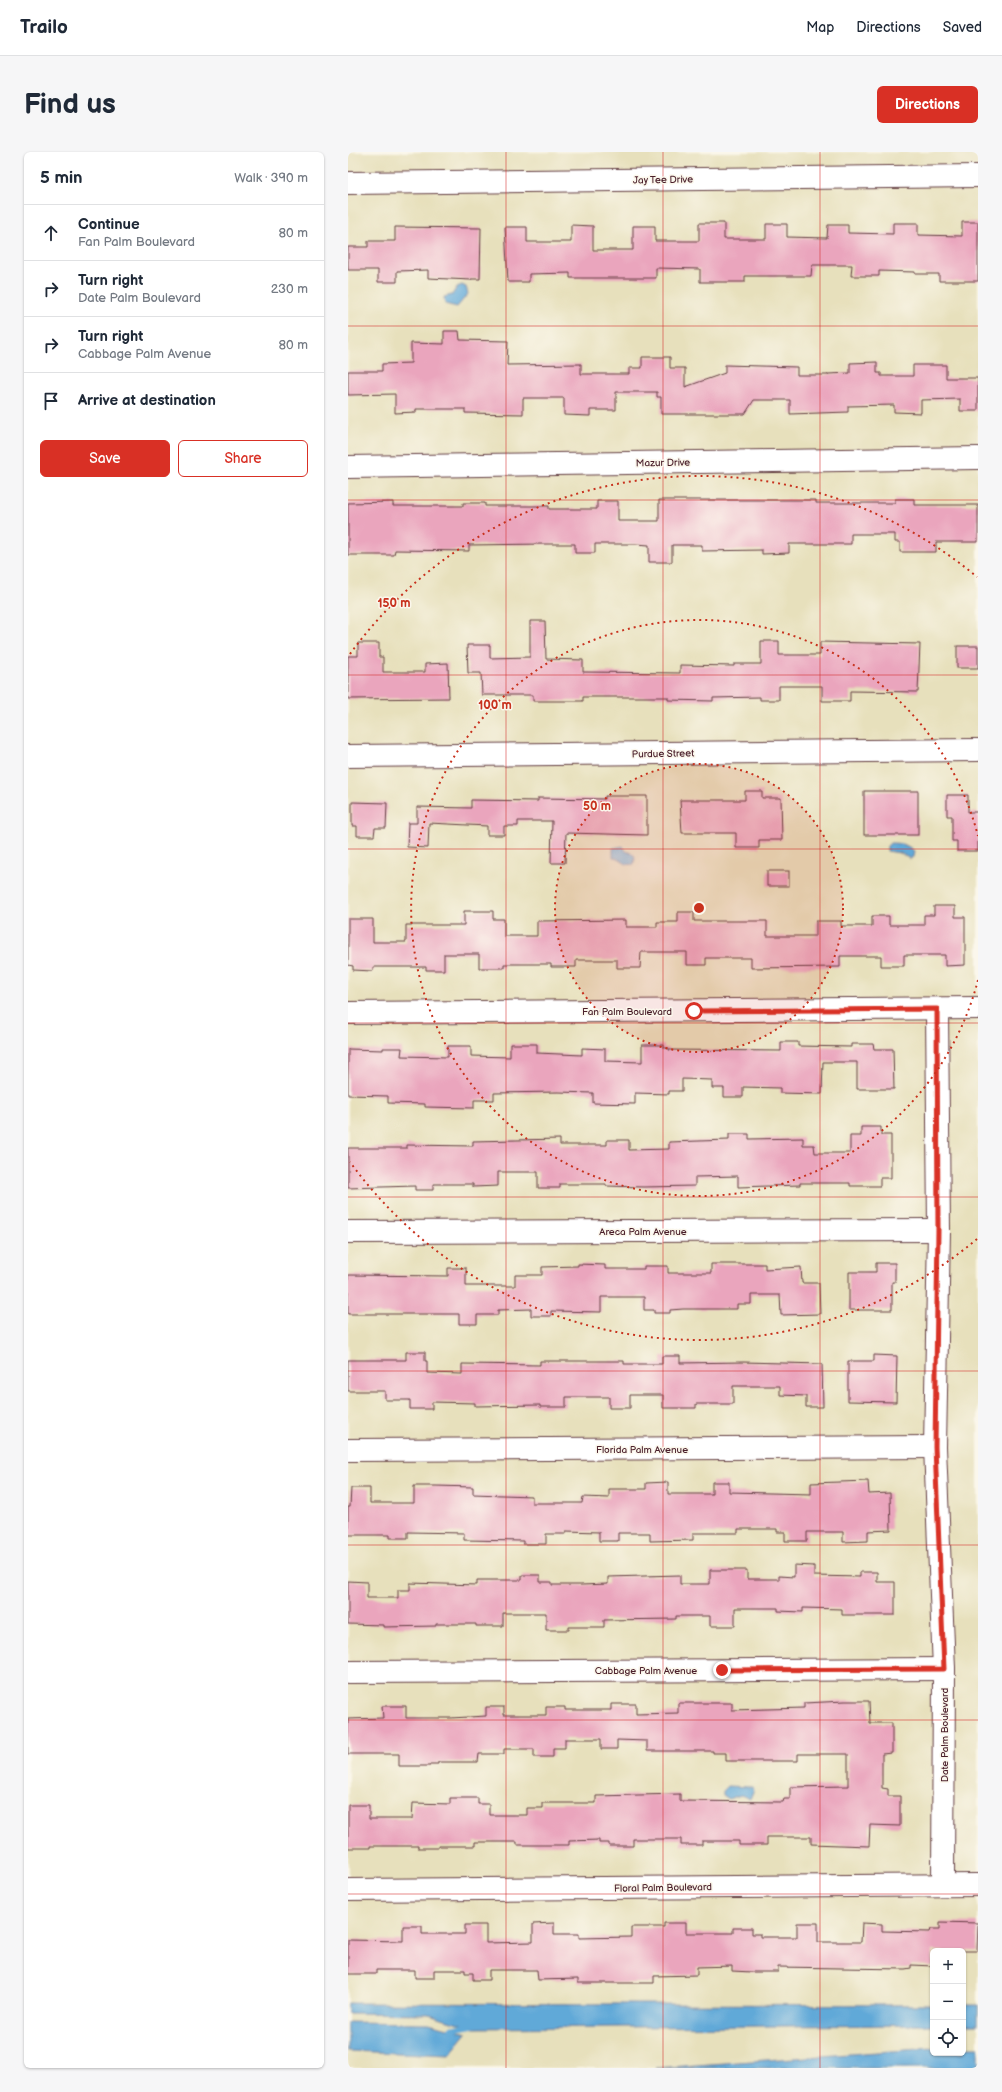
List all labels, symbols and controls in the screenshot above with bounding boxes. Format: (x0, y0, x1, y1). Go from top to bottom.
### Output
text: Trailo (20, 16, 68, 39)
text: Map (806, 19, 834, 36)
text: Directions (856, 19, 921, 36)
text: Saved (943, 19, 982, 36)
button: Directions (877, 86, 978, 123)
text: Find us (24, 88, 116, 121)
text: 5 min (40, 168, 83, 188)
text: Walk · 390 m (234, 170, 308, 186)
street label: Jay Tee Drive (633, 173, 693, 187)
text: Continue (78, 215, 140, 234)
icon: ahead (40, 222, 62, 244)
text: 80 m (279, 225, 308, 241)
text: Fan Palm Boulevard (78, 234, 195, 250)
text: Turn right (78, 271, 143, 290)
icon: right (40, 278, 62, 300)
text: 230 m (271, 281, 308, 297)
text: Date Palm Boulevard (78, 290, 201, 306)
text: Turn right (78, 327, 143, 346)
icon: right (40, 334, 62, 356)
text: 80 m (279, 337, 308, 353)
text: Cabbage Palm Avenue (78, 346, 211, 362)
icon: arrive (40, 390, 62, 412)
text: Arrive at destination (78, 391, 216, 410)
button: Save (40, 440, 170, 477)
button: Share (178, 440, 308, 477)
street label: Mazur Drive (636, 457, 690, 469)
text: 150 m (378, 596, 410, 611)
text: 100 m (478, 698, 512, 713)
street label: Purdue Street (632, 747, 694, 761)
text: 50 m (583, 799, 611, 814)
centre of rings (692, 901, 706, 915)
route start (685, 1002, 703, 1020)
street label: Fan Palm Boulevard (582, 1006, 672, 1018)
street label: Areca Palm Avenue (599, 1226, 687, 1238)
street label: Florida Palm Avenue (596, 1444, 688, 1456)
route end (713, 1661, 731, 1679)
street label: Cabbage Palm Avenue (595, 1665, 697, 1677)
street label: Date Palm Boulevard (939, 1687, 951, 1782)
street label: Floral Palm Boulevard (614, 1881, 712, 1895)
map controls (930, 1948, 966, 2056)
button: + (930, 1948, 966, 1984)
button: − (930, 1984, 966, 2020)
button: locate (930, 2020, 966, 2056)

